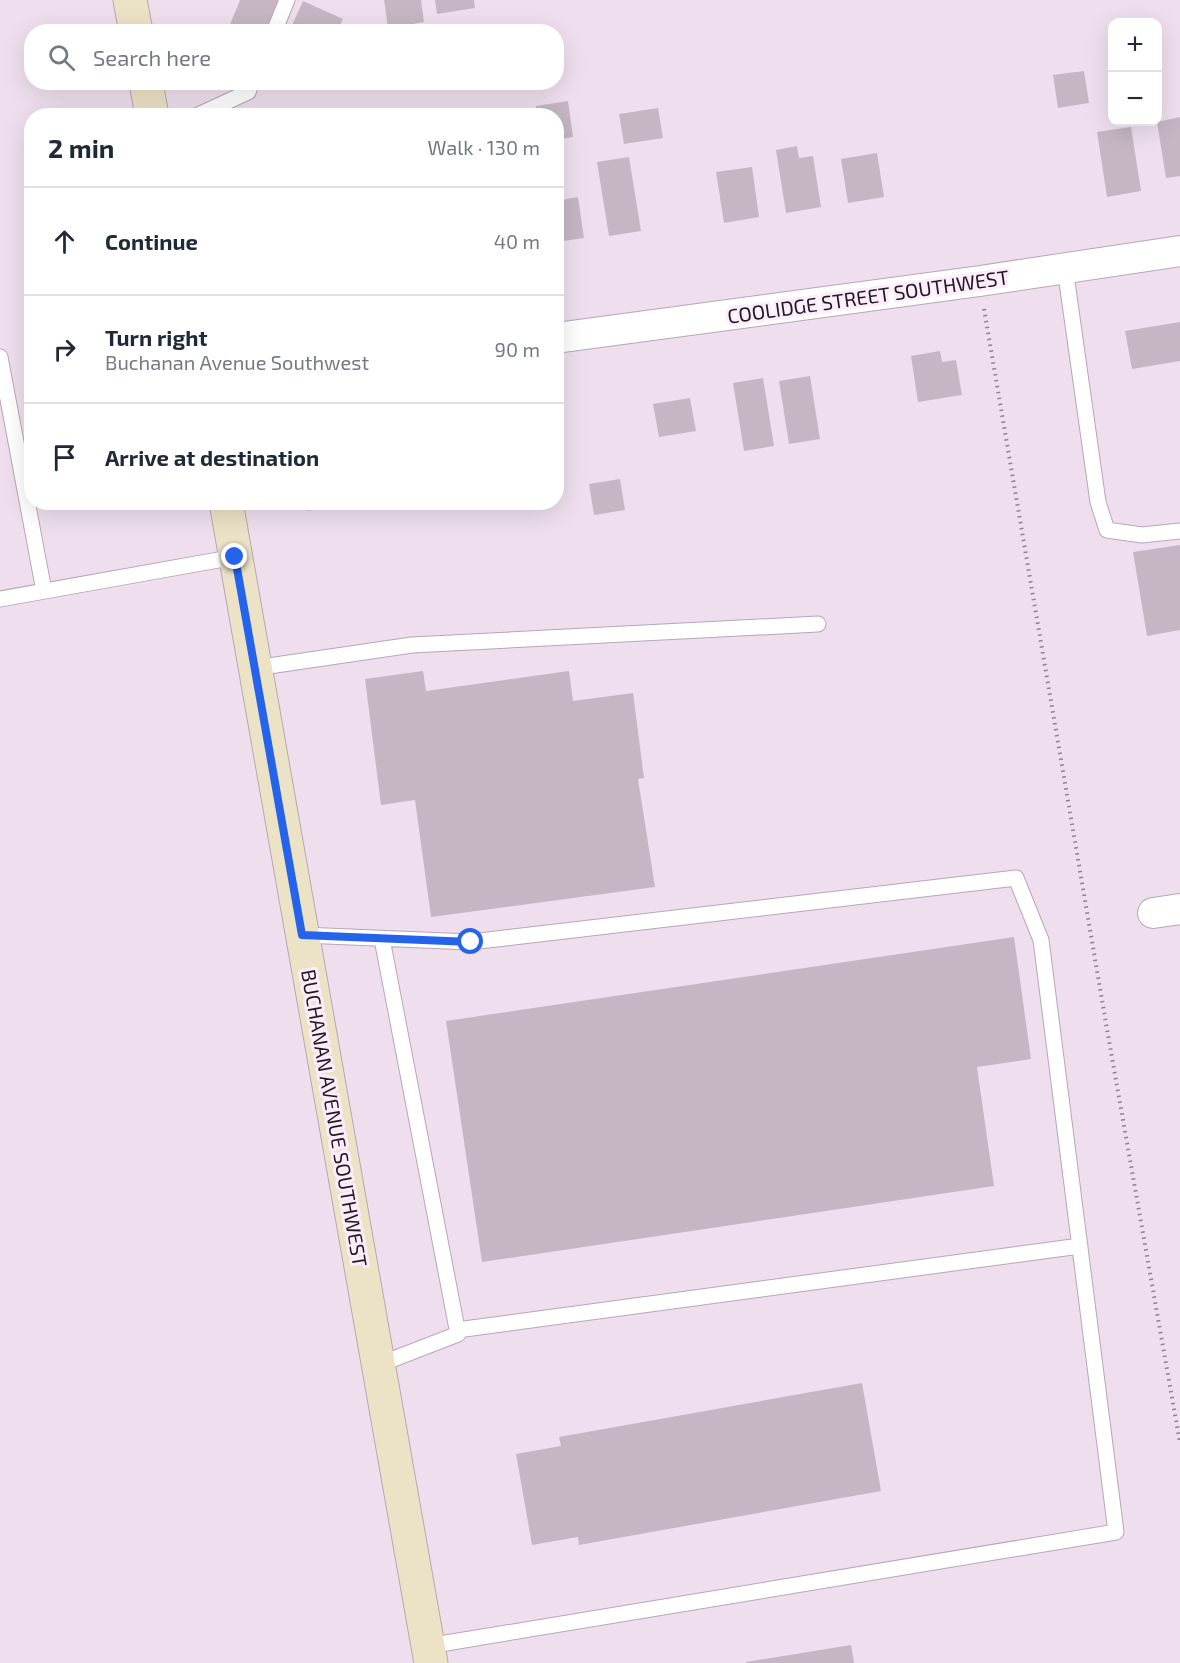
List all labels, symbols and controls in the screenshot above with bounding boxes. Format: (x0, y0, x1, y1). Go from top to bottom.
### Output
map controls (1108, 18, 1162, 126)
button: + (1108, 18, 1162, 72)
search box (24, 24, 564, 90)
icon: search (45, 41, 78, 74)
text: Search here (93, 44, 211, 70)
button: − (1108, 72, 1162, 126)
text: 2 min (48, 132, 114, 163)
text: Walk · 130 m (428, 135, 540, 159)
icon: ahead (48, 225, 81, 258)
text: Continue (105, 228, 198, 254)
text: 40 m (494, 229, 540, 253)
street label: COOLIDGE STREET SOUTHWEST (726, 264, 1011, 328)
text: Turn right (105, 324, 207, 350)
icon: right (48, 333, 81, 366)
text: 90 m (495, 337, 540, 361)
text: Buchanan Avenue Southwest (105, 350, 369, 374)
icon: arrive (48, 441, 81, 474)
text: Arrive at destination (105, 444, 319, 470)
route end (221, 543, 247, 569)
route start (457, 928, 483, 954)
street label: BUCHANAN AVENUE SOUTHWEST (297, 967, 373, 1269)

